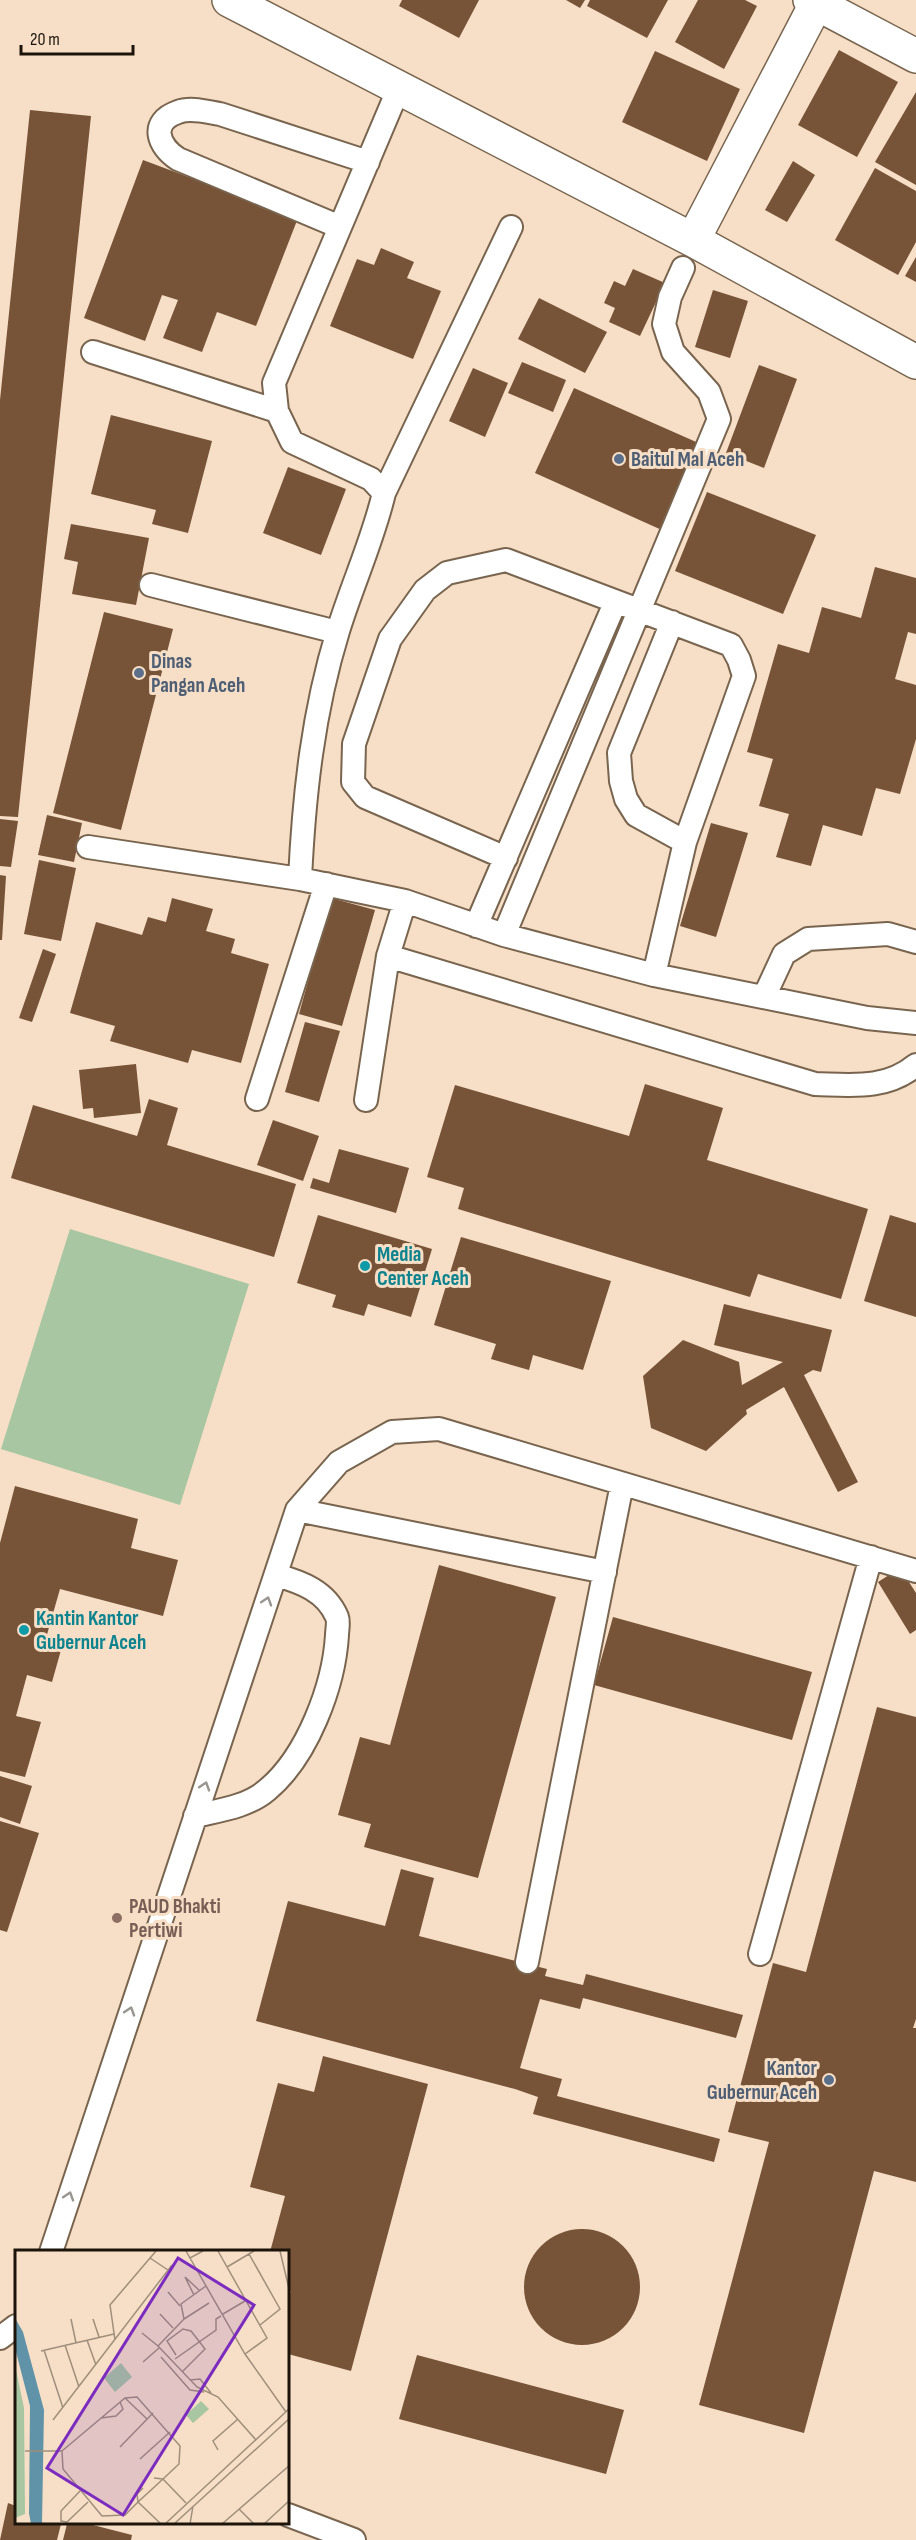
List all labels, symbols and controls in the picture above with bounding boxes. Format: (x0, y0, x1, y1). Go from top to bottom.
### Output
scale bar (21, 18, 134, 56)
text: 20 m (30, 29, 60, 50)
place label: Baitul Mal Aceh (631, 447, 744, 472)
marker: Baitul Mal Aceh (612, 452, 626, 466)
place label: Dinas Pangan Aceh (151, 649, 245, 698)
marker: Dinas Pangan Aceh (132, 666, 146, 680)
place label: Media Center Aceh (377, 1242, 469, 1291)
marker: Media Center Aceh (358, 1259, 372, 1273)
one-way arrow (259, 1597, 272, 1607)
place label: Kantin Kantor Gubernur Aceh (36, 1606, 146, 1655)
marker: Kantin Kantor Gubernur Aceh (17, 1623, 31, 1637)
one-way arrow (198, 1782, 210, 1792)
place label: PAUD Bhakti Pertiwi (129, 1894, 221, 1943)
marker: PAUD Bhakti Pertiwi (110, 1911, 124, 1925)
one-way arrow (123, 2006, 136, 2017)
place label: Kantor Gubernur Aceh (707, 2056, 818, 2105)
marker: Kantor Gubernur Aceh (822, 2073, 836, 2087)
one-way arrow (62, 2192, 74, 2202)
inset map (15, 2250, 290, 2525)

